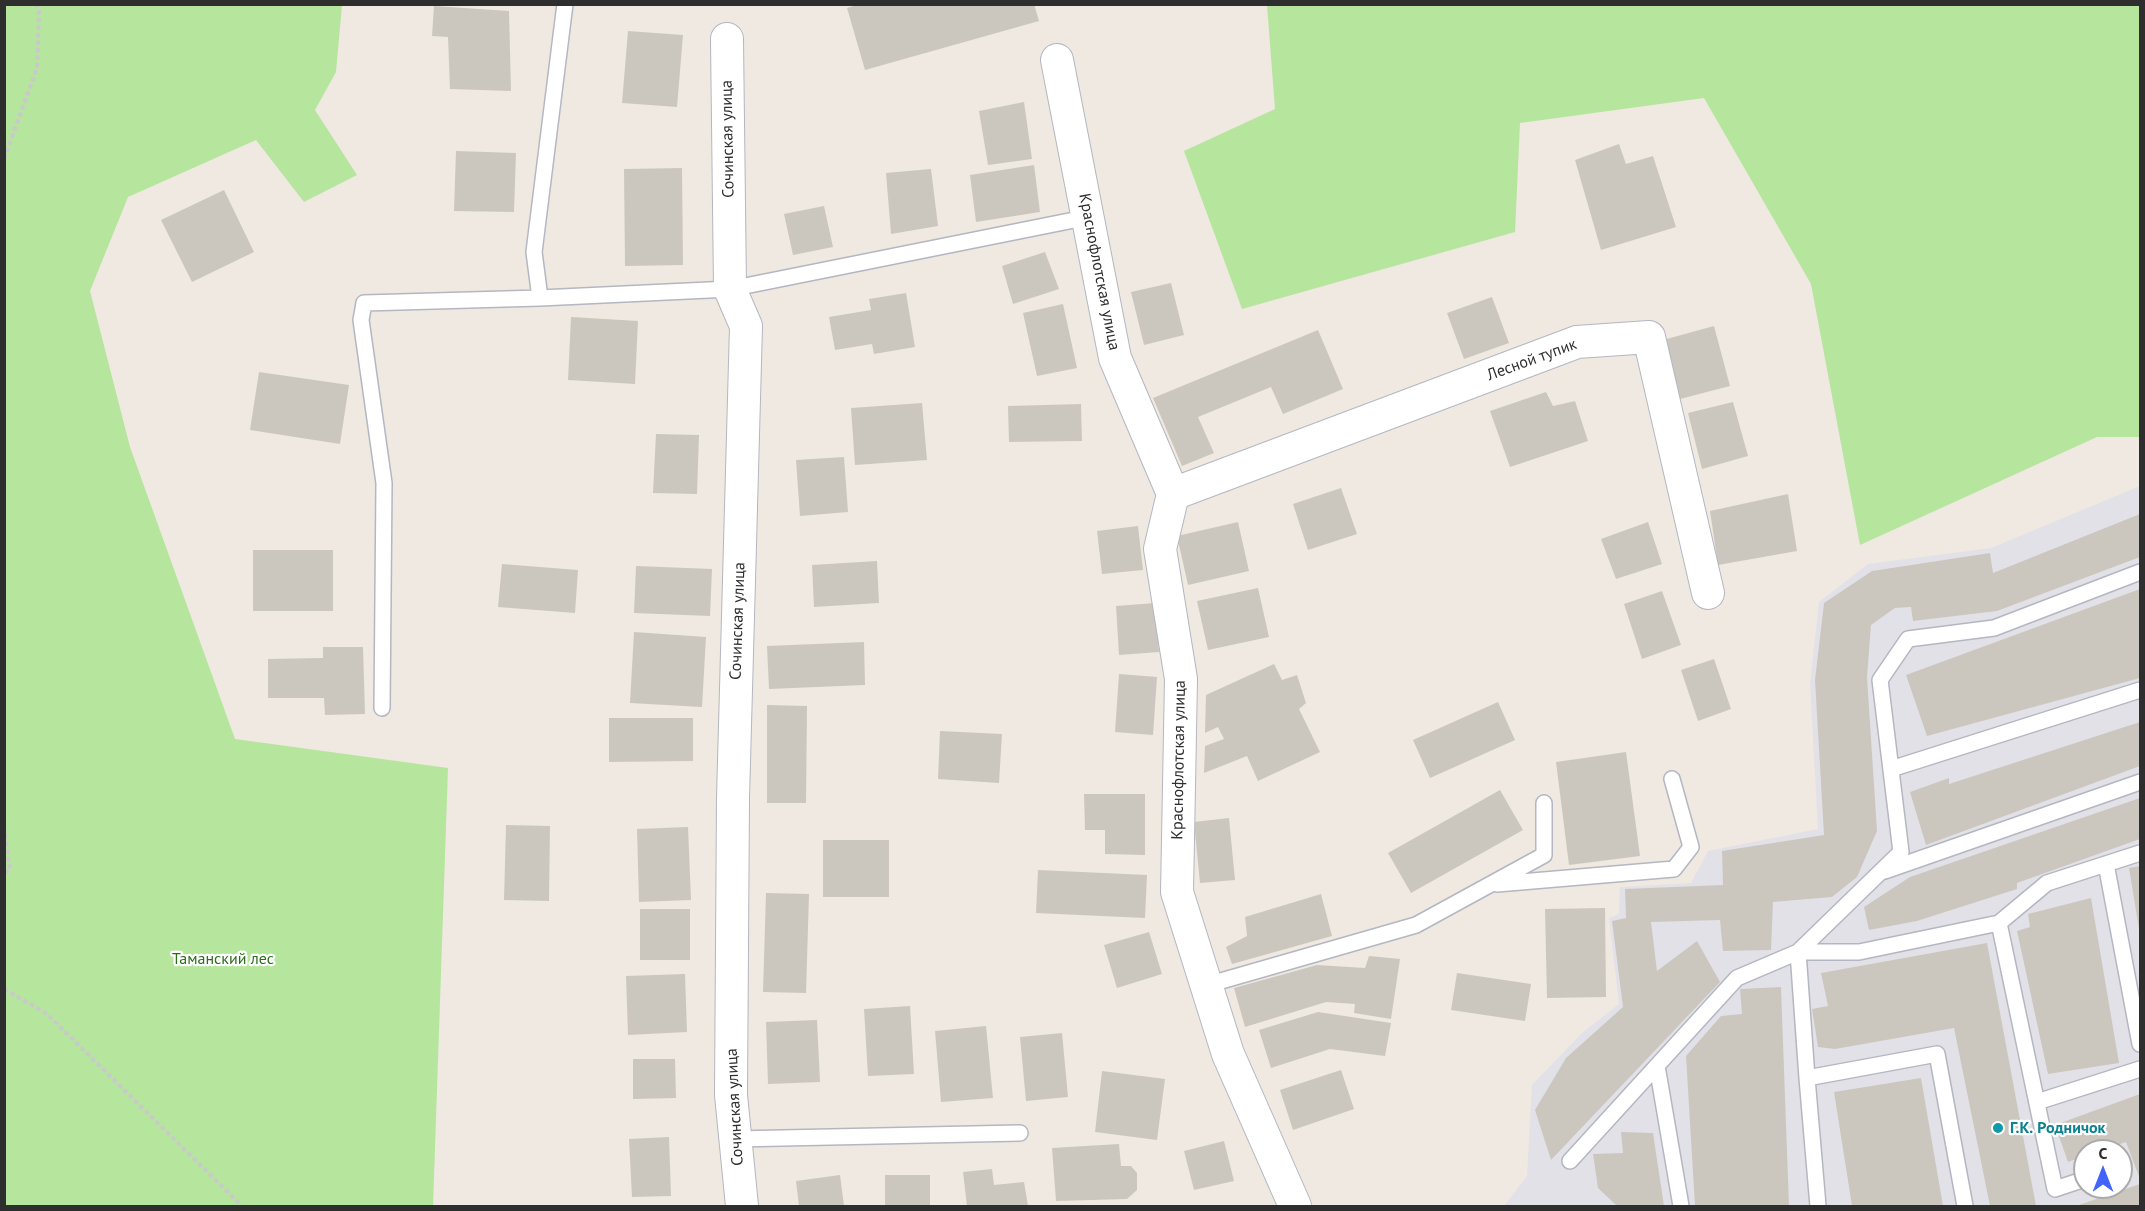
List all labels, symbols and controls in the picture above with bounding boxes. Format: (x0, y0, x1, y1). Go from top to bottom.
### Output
street label: Сочинская улица (717, 80, 739, 198)
street label: Краснофлотская улица (1074, 192, 1124, 352)
street label: Лесной тупик (1484, 335, 1580, 385)
street label: Сочинская улица (726, 562, 750, 680)
street label: Краснофлотская улица (1168, 680, 1190, 840)
park label: Таманский лес (172, 949, 274, 969)
street label: Сочинская улица (722, 1048, 748, 1166)
place label: Г.К. Родничок (2010, 1118, 2105, 1138)
marker: Г.К. Родничок (1991, 1121, 2005, 1135)
north arrow (2073, 1139, 2133, 1199)
text: С (2099, 1143, 2107, 1163)

